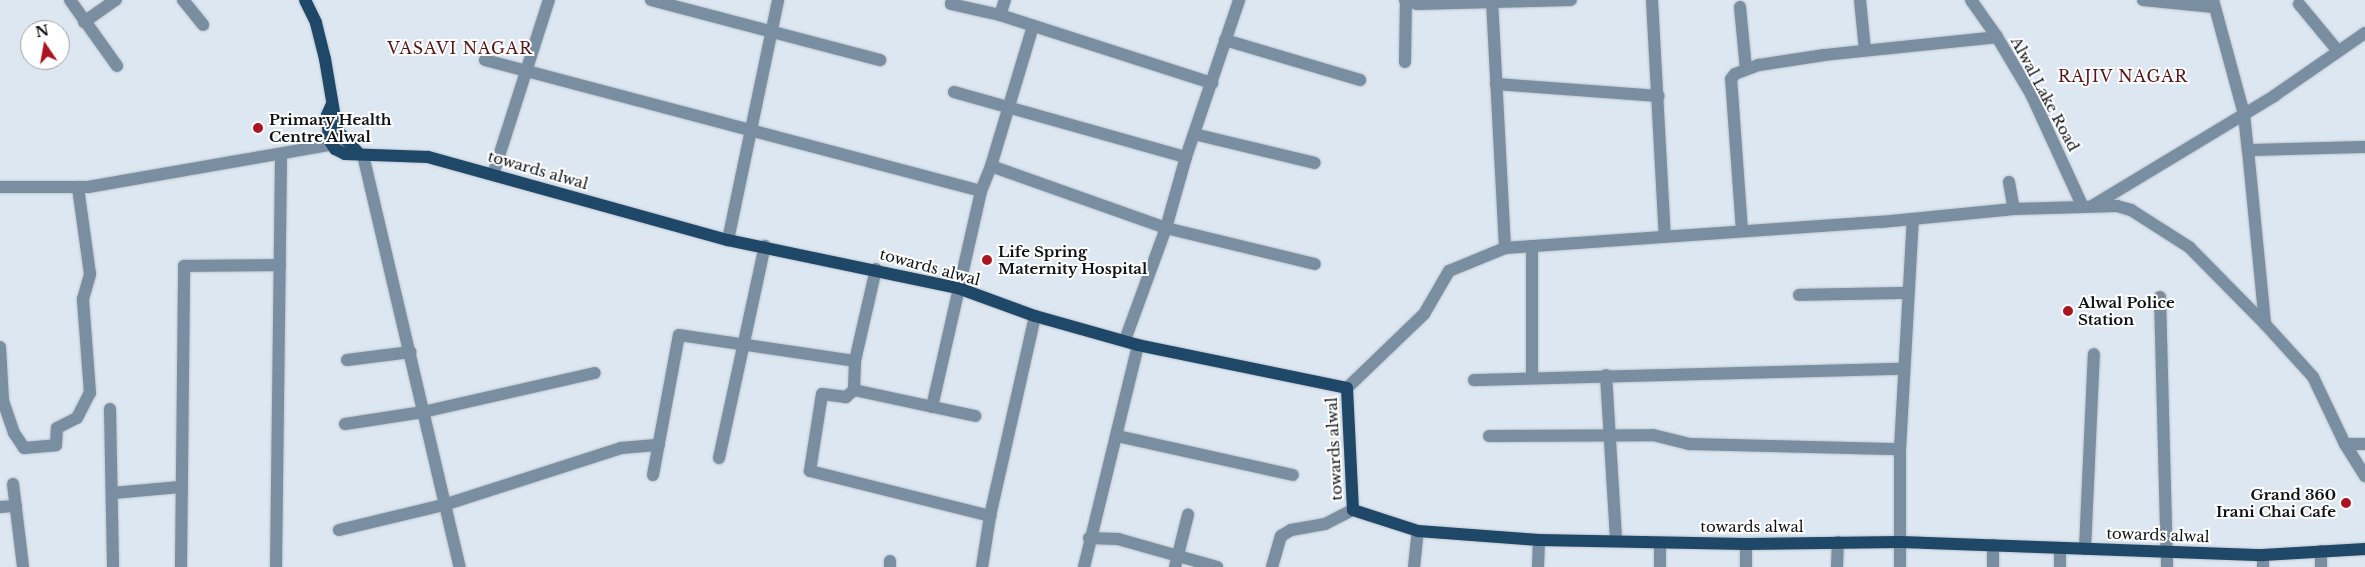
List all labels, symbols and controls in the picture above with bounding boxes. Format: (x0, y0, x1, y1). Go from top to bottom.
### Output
north arrow (20, 20, 70, 70)
text: N (34, 21, 50, 41)
street label: Alwal Lake Road (2007, 34, 2083, 154)
district label: VASAVI NAGAR (386, 38, 534, 58)
district label: RAJIV NAGAR (2056, 66, 2190, 86)
place label: Primary Health Centre Alwal (269, 110, 392, 145)
marker: Primary Health Centre Alwal (251, 121, 265, 135)
street label: towards alwal (486, 147, 590, 193)
place label: Life Spring Maternity Hospital (998, 242, 1148, 277)
street label: towards alwal (878, 245, 982, 289)
marker: Life Spring Maternity Hospital (980, 253, 994, 267)
place label: Alwal Police Station (2078, 293, 2175, 328)
marker: Alwal Police Station (2062, 305, 2074, 317)
street label: towards alwal (1322, 397, 1346, 501)
place label: Grand 360 Irani Chai Cafe (2216, 485, 2336, 520)
marker: Grand 360 Irani Chai Cafe (2340, 497, 2352, 509)
street label: towards alwal (1700, 518, 1804, 536)
street label: towards alwal (2106, 524, 2210, 546)

